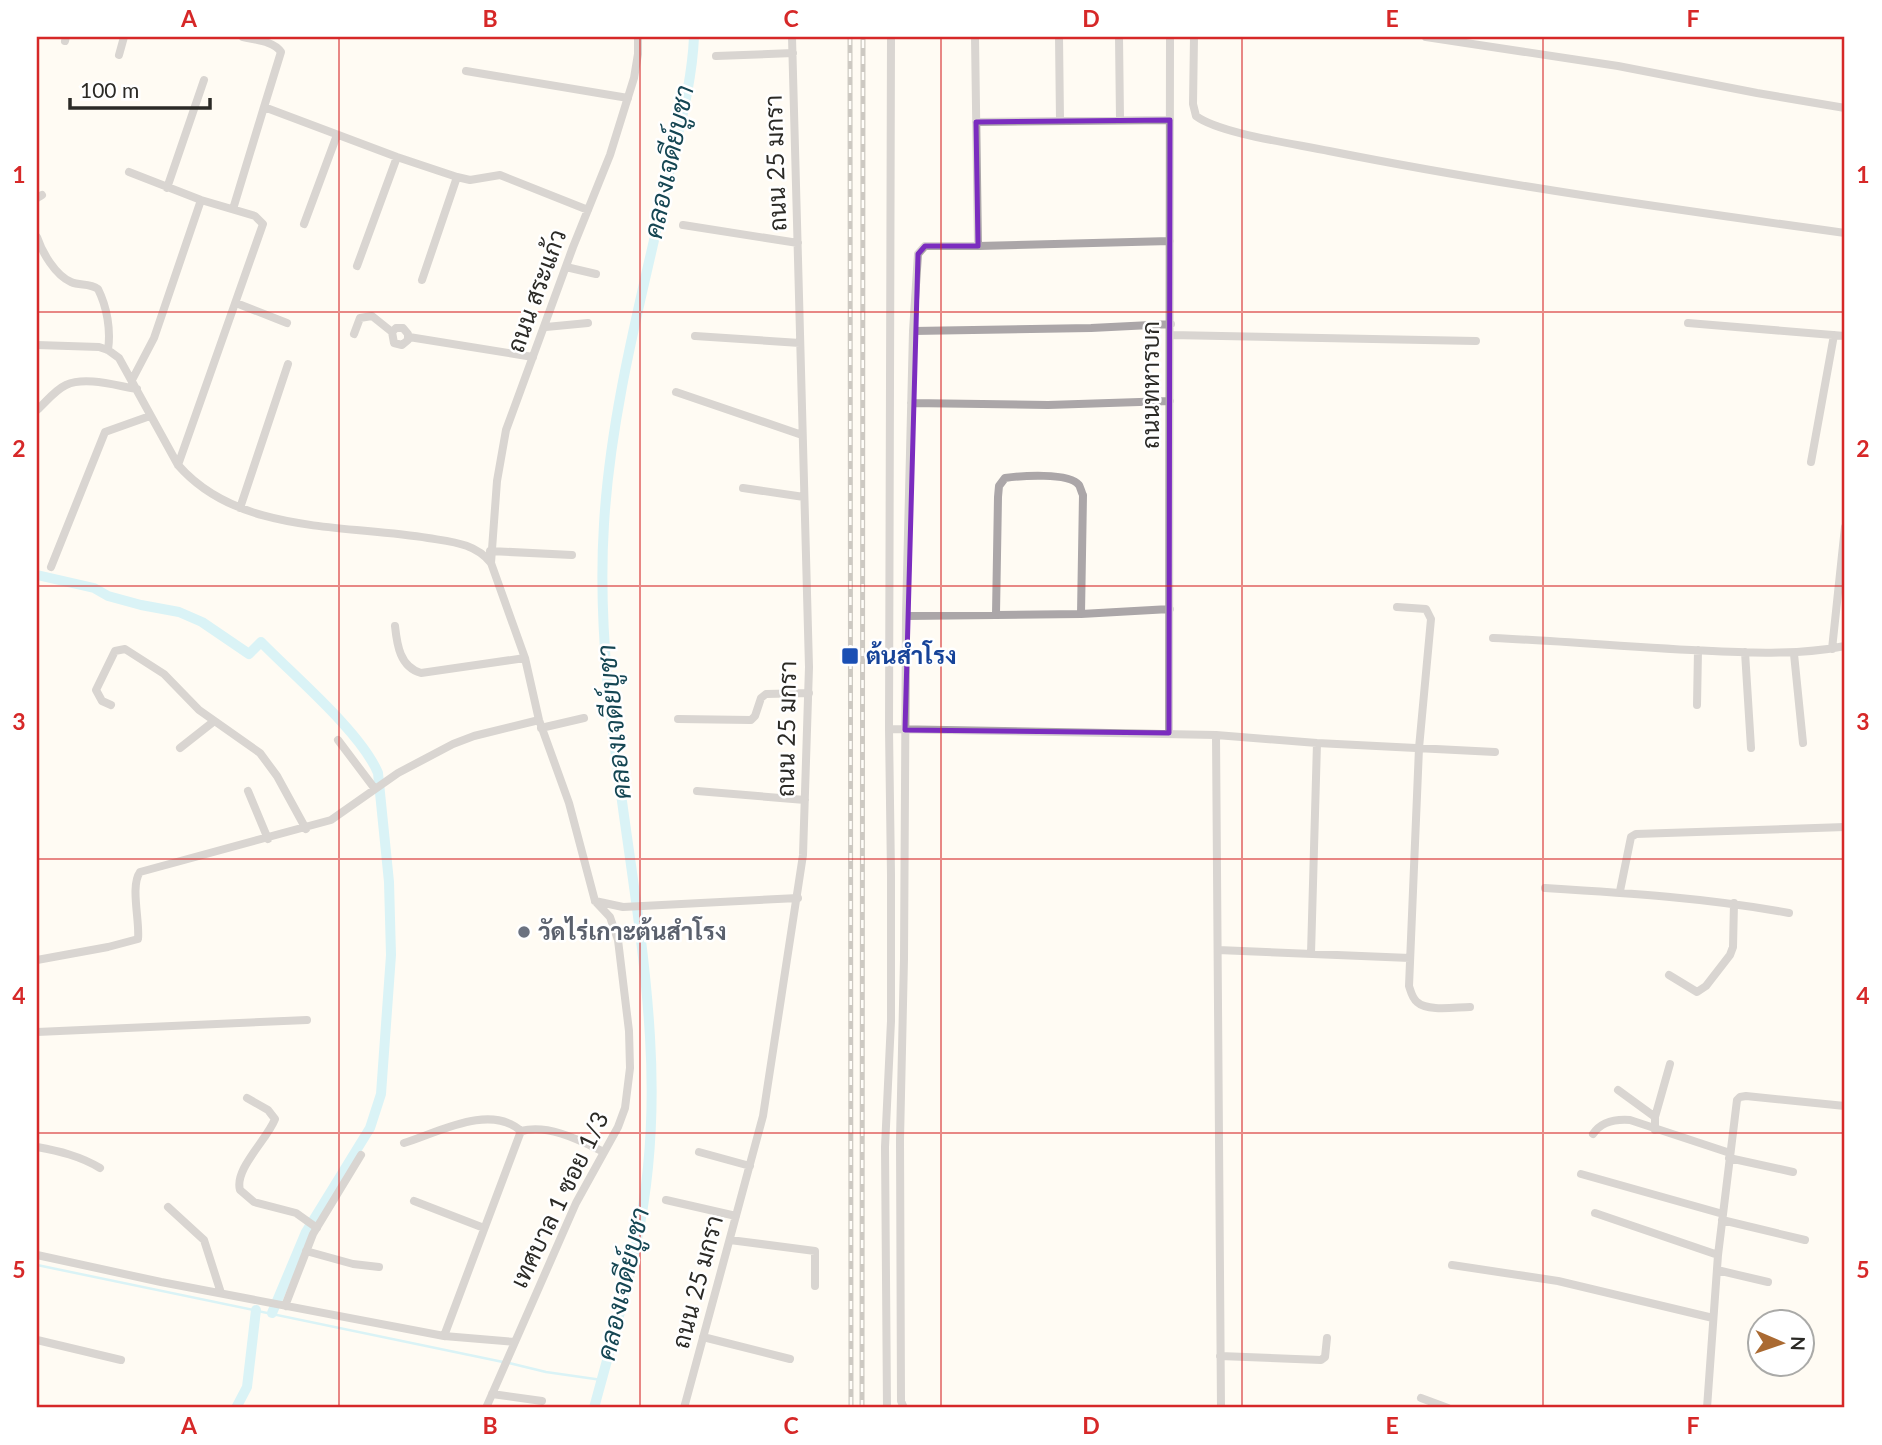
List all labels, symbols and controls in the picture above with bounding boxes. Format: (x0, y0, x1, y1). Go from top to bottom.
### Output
text: A (180, 4, 198, 32)
text: B (482, 4, 498, 32)
text: C (783, 4, 799, 32)
text: D (1082, 4, 1100, 32)
text: E (1385, 4, 1399, 32)
text: F (1686, 4, 1700, 32)
scale bar (70, 66, 210, 110)
text: 100 m (80, 77, 139, 102)
water label: คลองเจดีย์บูชา (636, 82, 703, 242)
street label: ถนน 25 มกรา (758, 94, 791, 232)
text: 1 (12, 160, 26, 188)
text: 1 (1856, 160, 1870, 188)
street label: ถนน สระแก้ว (500, 225, 571, 356)
street label: ถนนทหารบก (1135, 321, 1164, 449)
text: 2 (12, 434, 26, 462)
text: 2 (1856, 434, 1870, 462)
place label: ต้นสำโรง (866, 640, 957, 669)
water label: คลองเจดีย์บูชา (589, 643, 640, 801)
marker: ต้นสำโรง (840, 646, 860, 666)
street label: ถนน 25 มกรา (770, 660, 801, 797)
text: 3 (12, 707, 26, 735)
text: 3 (1856, 707, 1870, 735)
place label: วัดไร่เกาะต้นสำโรง (538, 916, 727, 945)
marker: วัดไร่เกาะต้นสำโรง (516, 924, 532, 940)
text: 4 (12, 981, 26, 1009)
text: 4 (1856, 981, 1870, 1009)
street label: เทศบาล 1 ซอย 1/3 (503, 1107, 614, 1292)
water label: คลองเจดีย์บูชา (589, 1204, 658, 1364)
street label: ถนน 25 มกรา (665, 1212, 728, 1351)
text: 5 (12, 1255, 26, 1283)
text: 5 (1856, 1255, 1870, 1283)
north arrow (1745, 1308, 1815, 1378)
text: N (1787, 1336, 1810, 1351)
text: A (180, 1411, 198, 1439)
text: B (482, 1411, 498, 1439)
text: C (783, 1411, 799, 1439)
text: D (1082, 1411, 1100, 1439)
text: E (1385, 1411, 1399, 1439)
text: F (1686, 1411, 1700, 1439)

